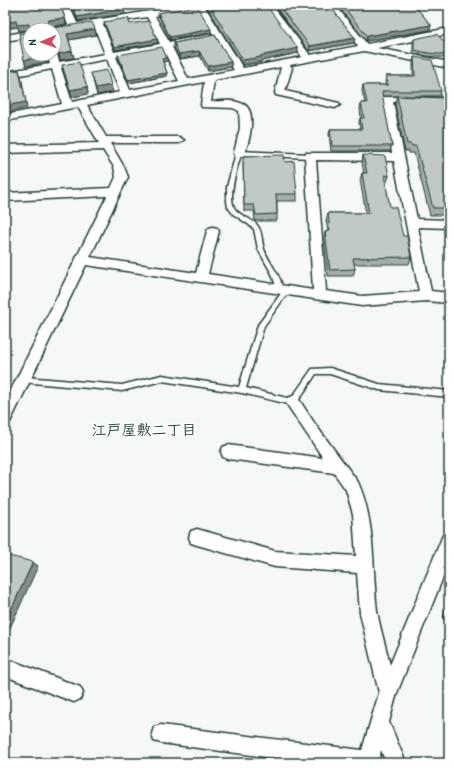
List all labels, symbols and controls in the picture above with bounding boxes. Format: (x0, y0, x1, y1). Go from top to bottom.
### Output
north arrow (22, 22, 62, 62)
text: N (25, 39, 39, 46)
district label: 江戸屋敷二丁目 (91, 419, 197, 440)

